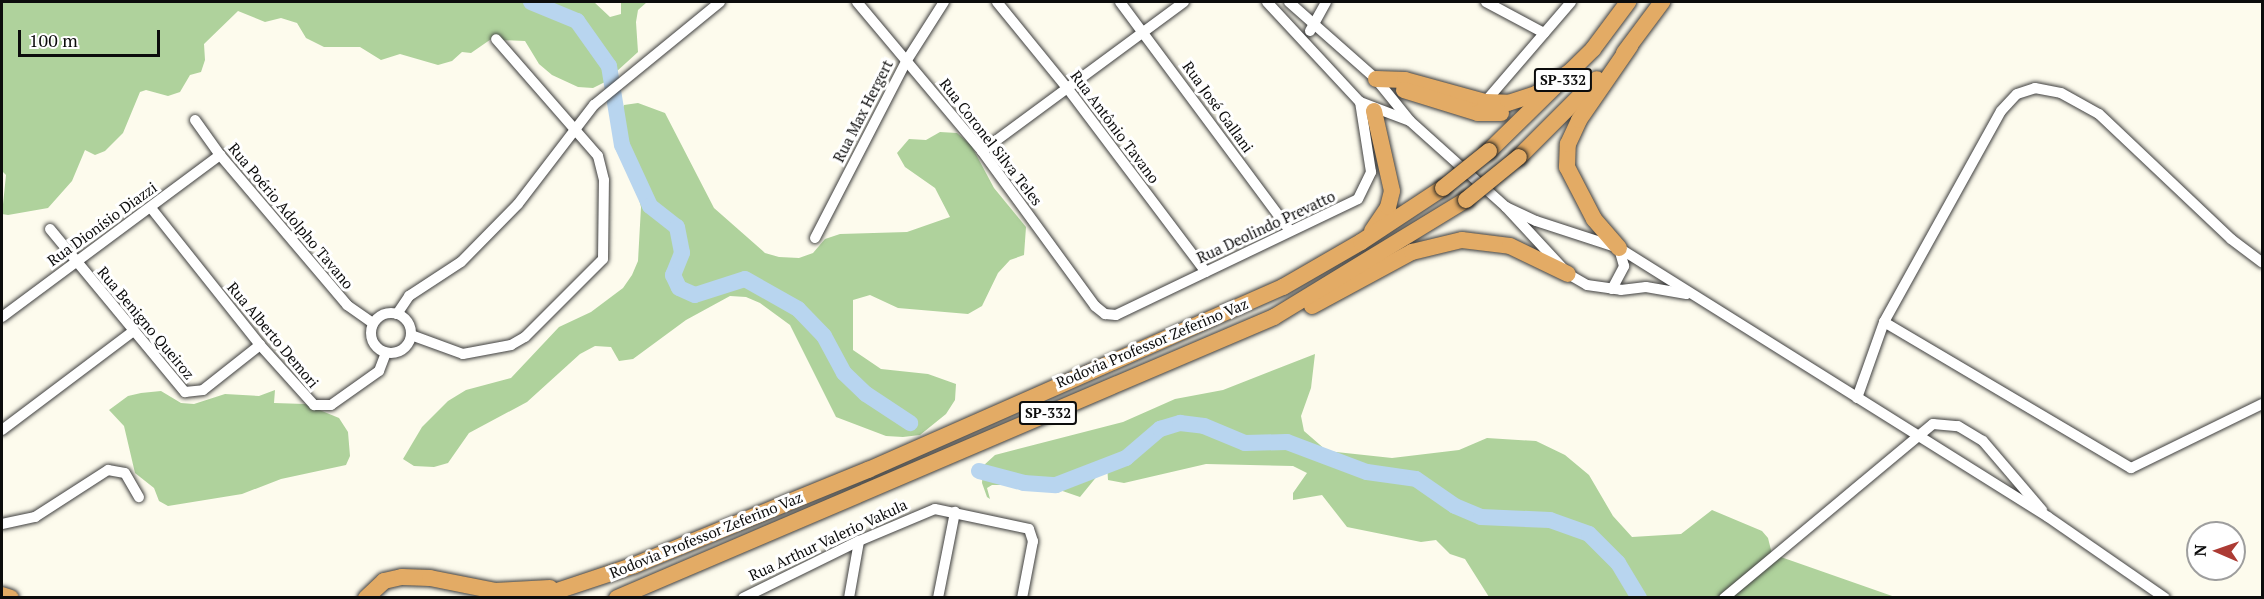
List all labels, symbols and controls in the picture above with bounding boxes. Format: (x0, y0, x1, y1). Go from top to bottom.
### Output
scale bar (21, 18, 164, 56)
text: 100 m (29, 28, 78, 52)
street label: Rua Max Hergert (829, 57, 897, 165)
street label: Rua José Gallani (1179, 58, 1257, 156)
street label: Rua Antônio Tavano (1067, 67, 1163, 187)
road number: SP-332 (1533, 69, 1593, 91)
street label: Rua Coronel Silva Teles (936, 75, 1046, 209)
street label: Rua Poério Adolpho Tavano (225, 139, 357, 293)
street label: Rua Dionísio Diazzi (44, 178, 160, 270)
street label: Rua Deolindo Prevatto (1194, 187, 1338, 267)
street label: Rua Benigno Queiroz (94, 263, 198, 383)
street label: Rua Alberto Demori (223, 278, 323, 392)
street label: Rodovia Professor Zeferino Vaz (1053, 294, 1251, 392)
road number: SP-332 (1018, 402, 1078, 424)
street label: Rodovia Professor Zeferino Vaz (607, 488, 805, 582)
street label: Rua Arthur Valerio Vakula (745, 495, 911, 585)
north arrow (2186, 521, 2246, 581)
text: N (2189, 544, 2211, 557)

